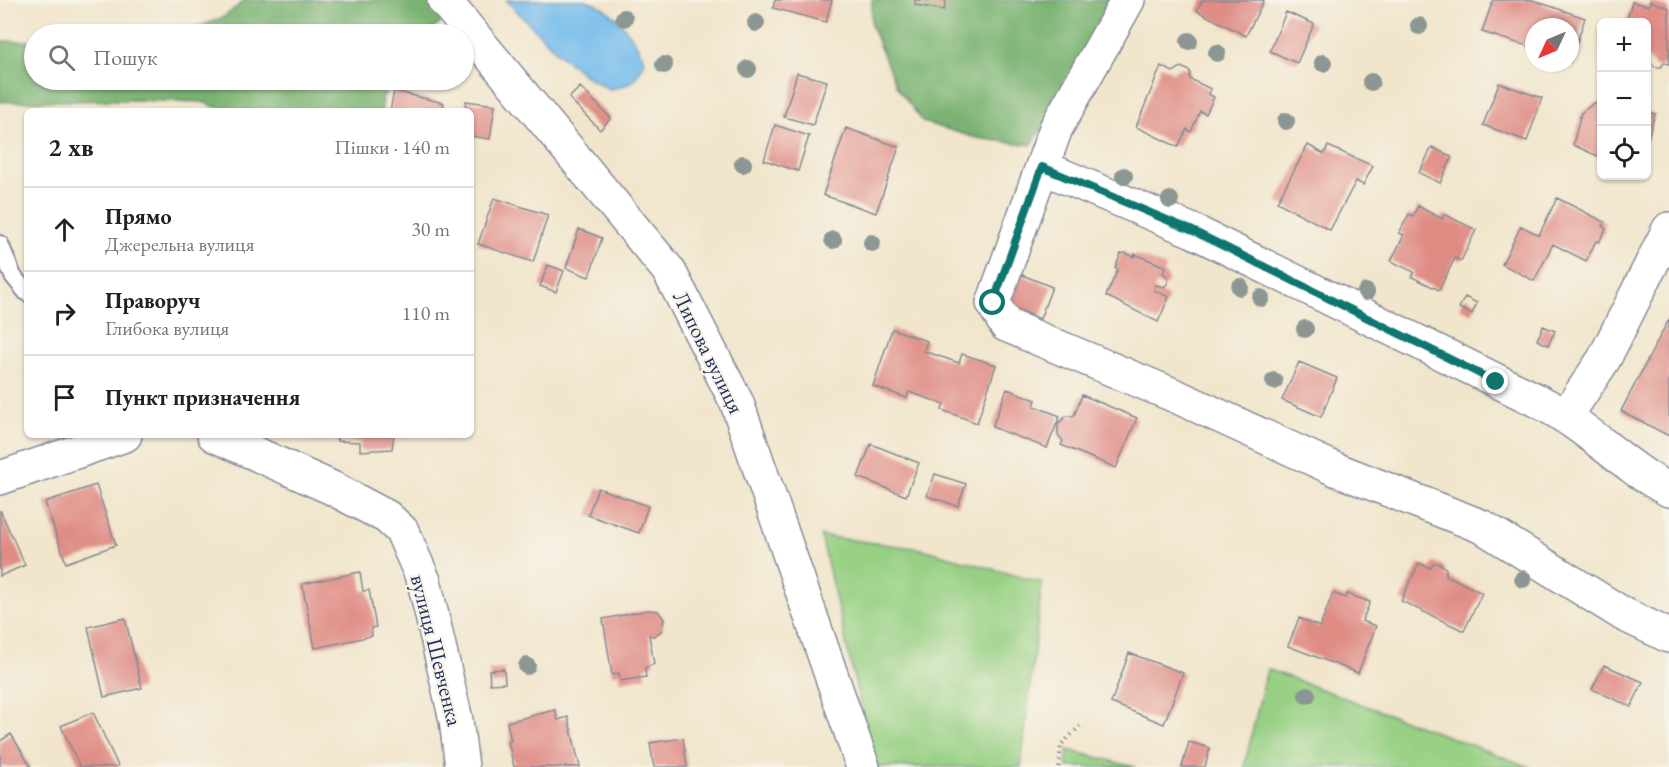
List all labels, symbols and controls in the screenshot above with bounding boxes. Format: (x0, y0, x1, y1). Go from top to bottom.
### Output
north arrow (1525, 18, 1579, 72)
map controls (1597, 18, 1651, 180)
button: + (1597, 18, 1651, 72)
search box (24, 24, 474, 90)
icon: search (45, 41, 78, 74)
text: Пошук (93, 43, 157, 72)
button: − (1597, 72, 1651, 126)
button: locate (1597, 126, 1651, 180)
text: 2 хв (48, 130, 94, 164)
text: Пішки · 140 m (334, 134, 450, 160)
text: Прямо (105, 202, 172, 231)
icon: ahead (48, 213, 81, 246)
text: 30 m (411, 216, 450, 242)
text: Джерельна вулиця (105, 231, 254, 257)
text: Праворуч (105, 286, 201, 315)
street label: Липова вулиця (666, 286, 751, 419)
route start (979, 289, 1005, 315)
icon: right (48, 297, 81, 330)
text: 110 m (402, 300, 450, 326)
text: Глибока вулиця (105, 315, 229, 341)
route end (1482, 368, 1508, 394)
icon: arrive (48, 381, 81, 414)
text: Пункт призначення (105, 383, 300, 412)
street label: вулиця Шевченка (404, 571, 469, 729)

